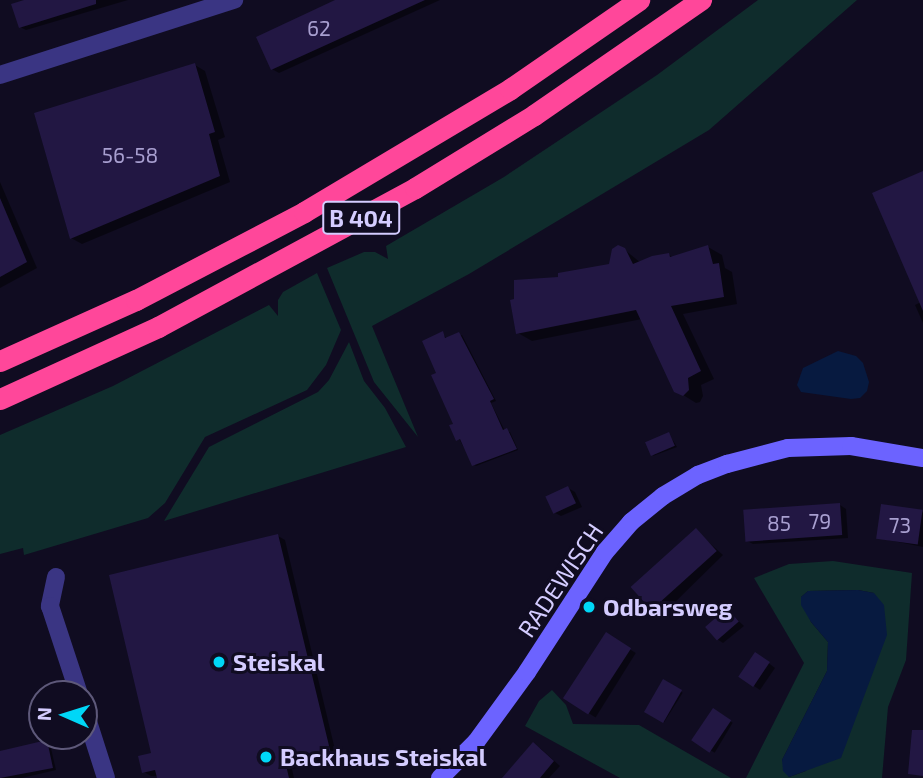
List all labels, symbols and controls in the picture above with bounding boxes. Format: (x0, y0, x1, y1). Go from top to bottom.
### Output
house number: 62 (307, 15, 331, 41)
house number: 56-58 (102, 142, 158, 168)
road number: B 404 (321, 198, 401, 238)
house number: 79 (809, 508, 831, 534)
house number: 85 (767, 510, 791, 536)
house number: 73 (889, 512, 911, 538)
street label: RADEWISCH (511, 517, 609, 643)
place label: Odbarsweg (603, 593, 733, 621)
marker: Odbarsweg (581, 599, 597, 615)
place label: Steiskal (233, 648, 325, 676)
marker: Steiskal (211, 654, 227, 670)
north arrow (28, 680, 98, 750)
text: N (32, 707, 55, 721)
place label: Backhaus Steiskal (280, 743, 487, 771)
marker: Backhaus Steiskal (258, 749, 274, 765)

